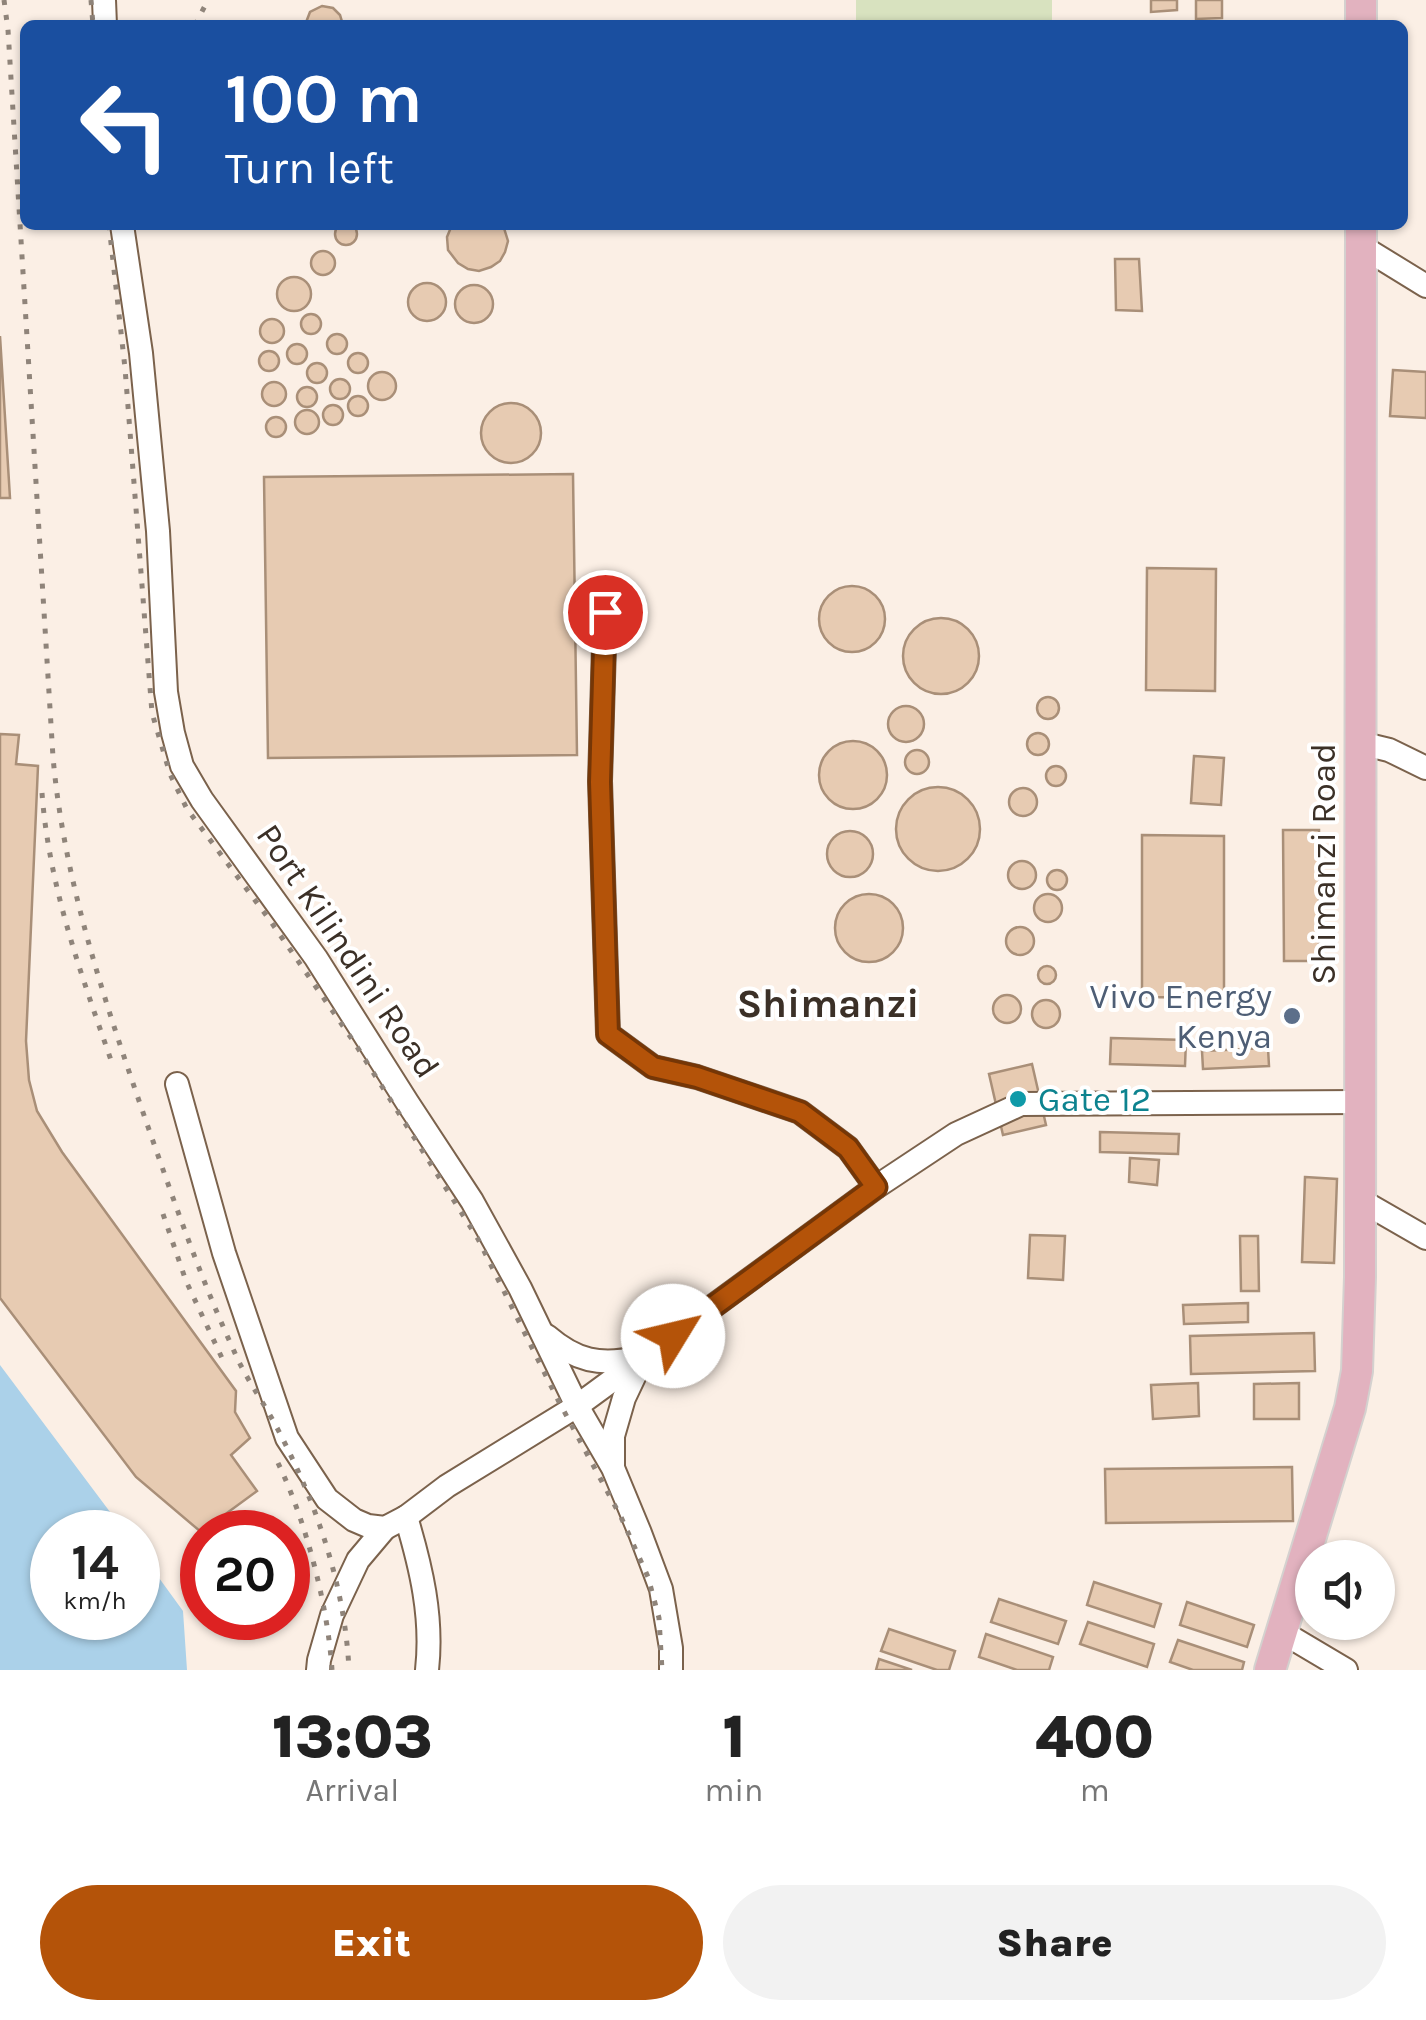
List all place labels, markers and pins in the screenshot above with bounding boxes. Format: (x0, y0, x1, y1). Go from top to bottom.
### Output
pin (563, 570, 648, 655)
place label: Vivo Energy Kenya (1089, 976, 1272, 1057)
marker: Vivo Energy Kenya (1281, 1005, 1303, 1027)
place label: Gate 12 (1038, 1079, 1151, 1120)
marker: Gate 12 (1007, 1088, 1029, 1110)

